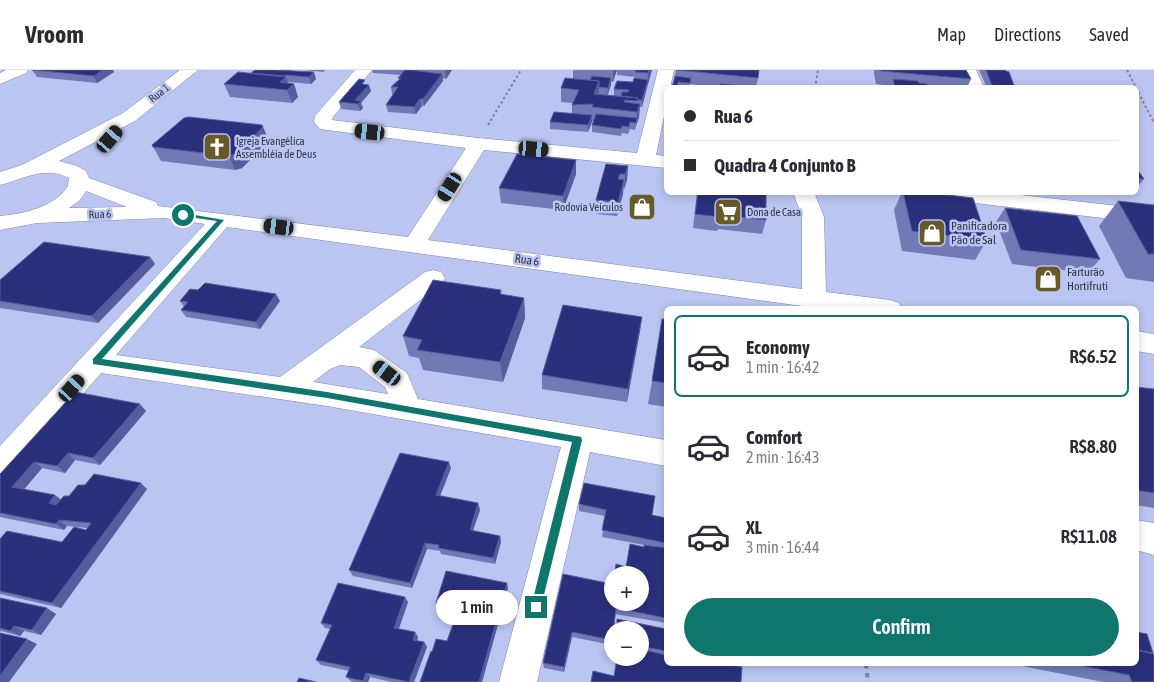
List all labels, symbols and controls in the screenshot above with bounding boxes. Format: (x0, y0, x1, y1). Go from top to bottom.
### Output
text: Vroom (25, 21, 84, 48)
text: Map (937, 24, 966, 45)
text: Directions (994, 24, 1061, 45)
text: Saved (1089, 24, 1129, 45)
street label: Rua 1 (146, 81, 172, 105)
text: Rua 6 (714, 105, 753, 127)
car (94, 123, 125, 155)
car (354, 123, 385, 141)
church icon: Igreja Evangélica Assembléia de Deus (202, 132, 232, 162)
place label: Igreja Evangélica Assembléia de Deus (236, 135, 316, 160)
car (518, 140, 549, 158)
text: Quadra 4 Conjunto B (714, 154, 856, 176)
car (435, 170, 464, 204)
shop icon: Rodovia Veículos (627, 192, 657, 222)
supermarket icon: Dona de Casa (713, 197, 743, 227)
place label: Rodovia Veículos (555, 201, 623, 213)
route start (172, 204, 194, 226)
place label: Dona de Casa (747, 206, 801, 218)
street label: Rua 6 (88, 208, 112, 220)
car (263, 218, 294, 236)
shop icon: Panificadora Pão de Sal (917, 218, 947, 248)
place label: Panificadora Pão de Sal (951, 219, 1007, 247)
street label: Rua 6 (514, 251, 541, 269)
shop icon: Farturão Hortifruti (1033, 264, 1063, 294)
place label: Farturão Hortifruti (1067, 265, 1108, 293)
icon: car (686, 334, 731, 379)
text: Economy (746, 336, 810, 358)
text: R$6.52 (1069, 345, 1117, 367)
car (370, 358, 403, 388)
text: 1 min · 16:42 (746, 358, 819, 376)
car (56, 372, 87, 404)
icon: car (686, 424, 731, 469)
text: Comfort (746, 426, 802, 448)
text: R$8.80 (1069, 435, 1117, 457)
text: 2 min · 16:43 (746, 448, 819, 466)
icon: car (686, 514, 731, 559)
text: XL (746, 516, 762, 538)
text: R$11.08 (1060, 525, 1117, 547)
text: 3 min · 16:44 (746, 538, 819, 556)
map controls (604, 566, 649, 666)
button: + (604, 566, 649, 611)
callout: 1 min (436, 590, 518, 624)
route end (525, 596, 547, 618)
text: 1 min (461, 598, 493, 616)
button: Confirm (684, 598, 1119, 656)
button: − (604, 621, 649, 666)

